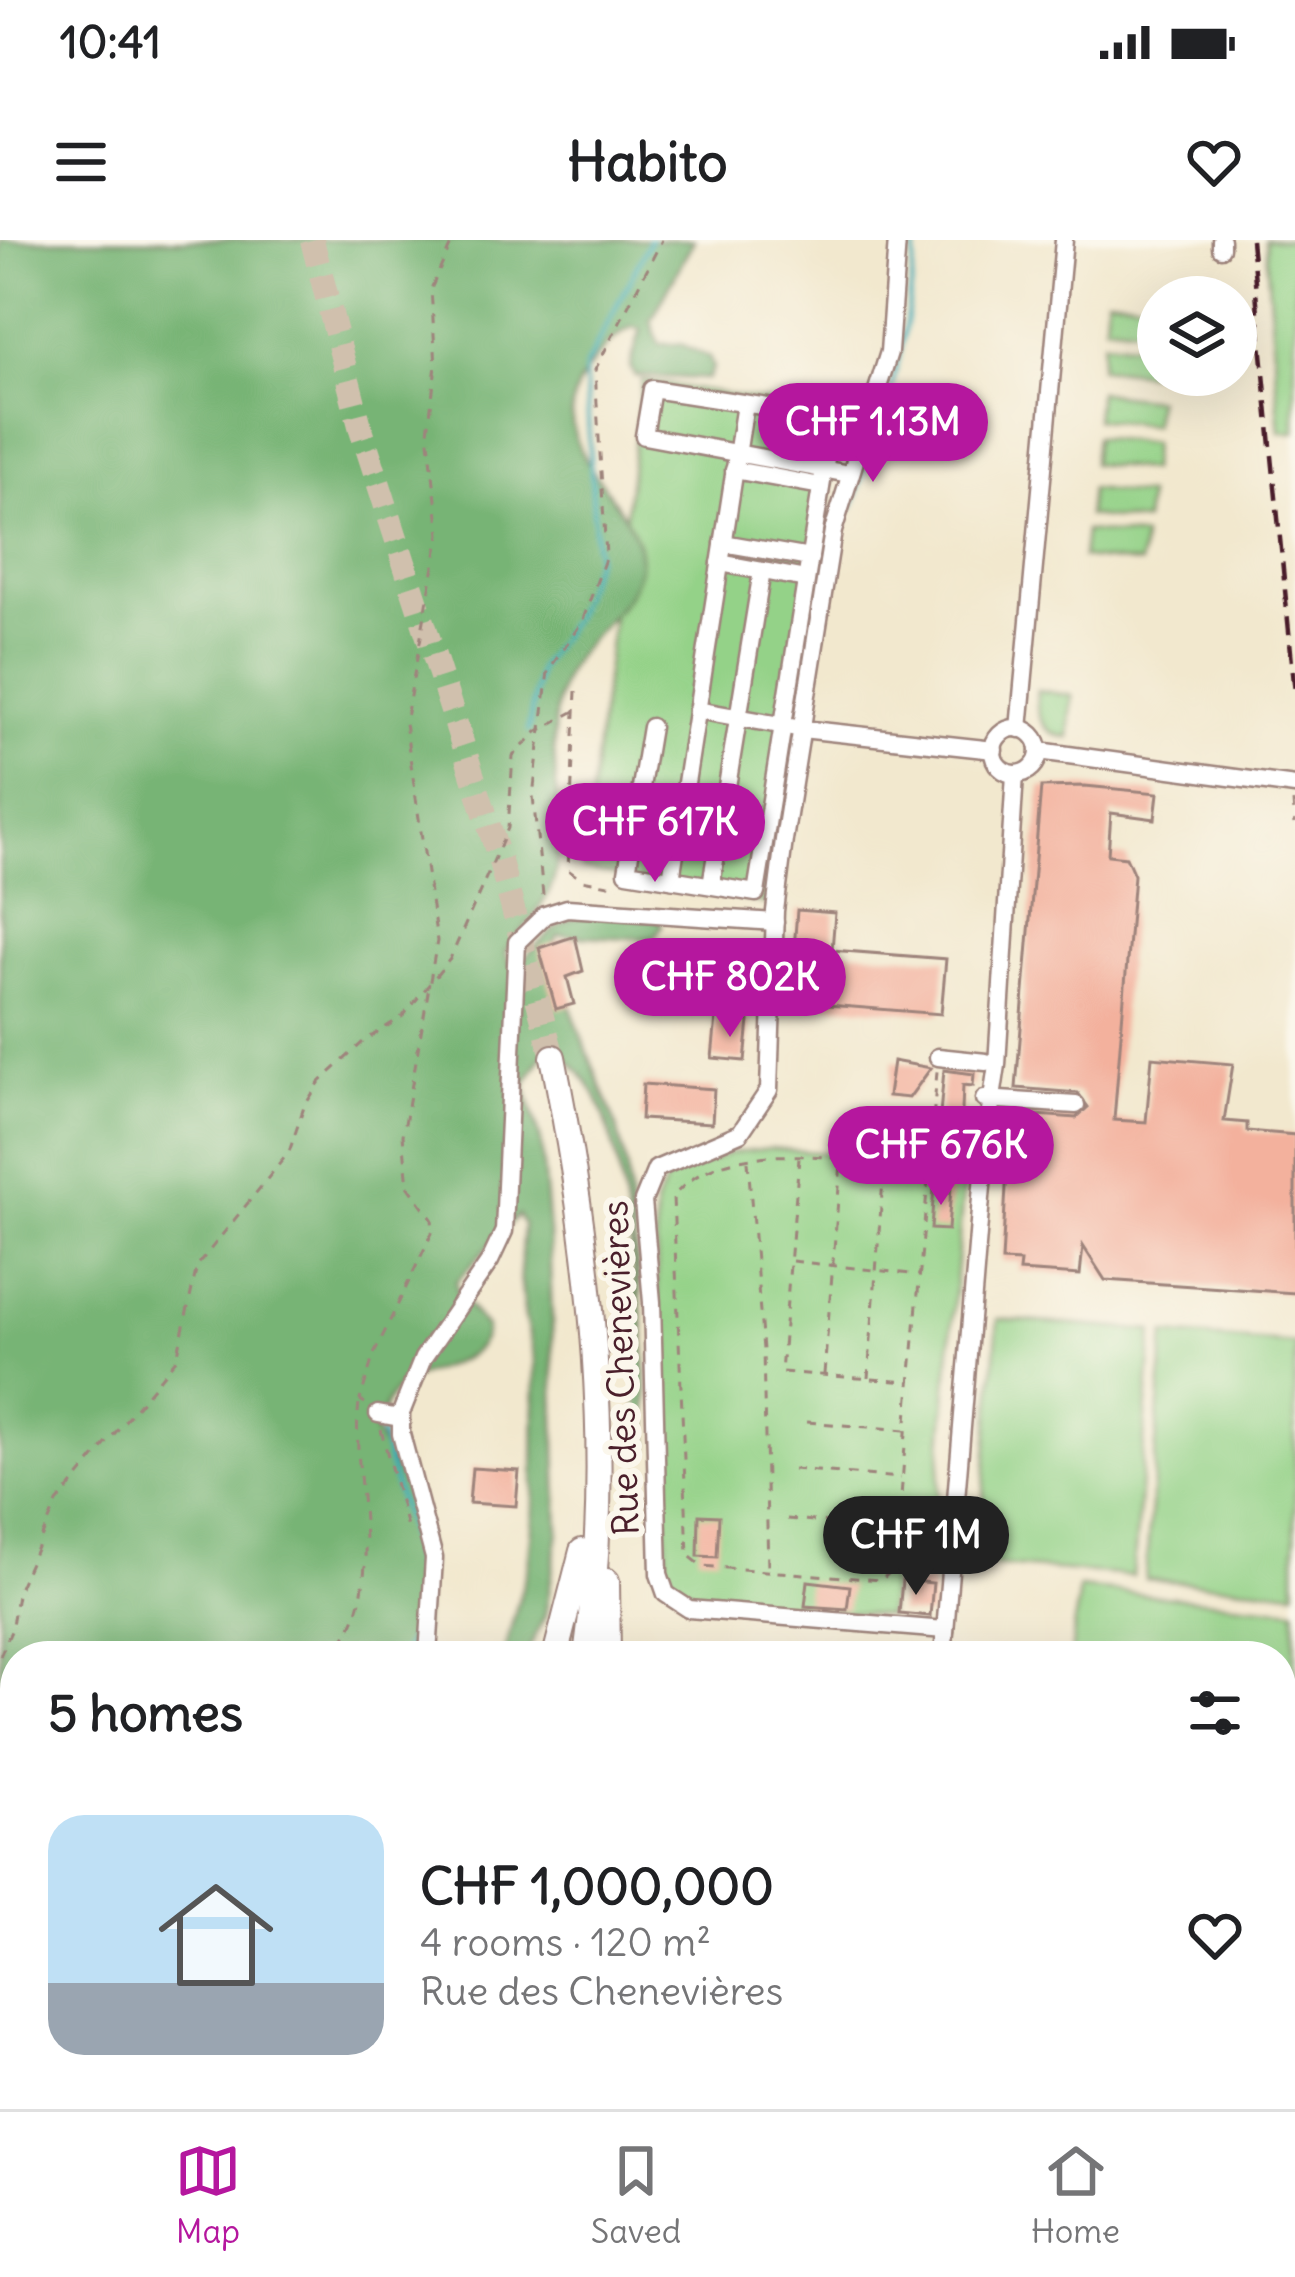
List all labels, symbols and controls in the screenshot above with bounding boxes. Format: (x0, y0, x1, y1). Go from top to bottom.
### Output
text: 10:41 (60, 14, 161, 70)
text: Habito (567, 128, 728, 196)
icon: menu (48, 129, 114, 195)
icon: heart (1181, 129, 1247, 195)
map controls (1137, 276, 1257, 396)
button: layers (1137, 276, 1257, 396)
pin: CHF 1.13M (736, 383, 1010, 485)
text: CHF 1.13M (785, 397, 961, 446)
pin: CHF 617K (531, 783, 779, 885)
text: CHF 617K (572, 797, 738, 846)
pin: CHF 802K (606, 938, 854, 1040)
text: CHF 802K (641, 952, 819, 1001)
pin: CHF 676K (817, 1106, 1065, 1208)
text: CHF 676K (855, 1120, 1027, 1169)
street label: Rue des Chenevières (592, 1200, 649, 1536)
pin: CHF 1M (818, 1496, 1014, 1598)
text: CHF 1M (850, 1510, 982, 1559)
icon: filters (1182, 1680, 1248, 1746)
text: 5 homes (48, 1681, 243, 1745)
text: CHF 1,000,000 (420, 1854, 774, 1918)
icon: home (144, 1863, 288, 2007)
icon: heart (1182, 1902, 1248, 1968)
text: 4 rooms · 120 m² (420, 1918, 711, 1967)
text: Rue des Chenevières (420, 1967, 783, 2016)
tab: Map (175, 2138, 241, 2252)
tab: Saved (591, 2138, 681, 2252)
tab: Home (1031, 2138, 1120, 2252)

